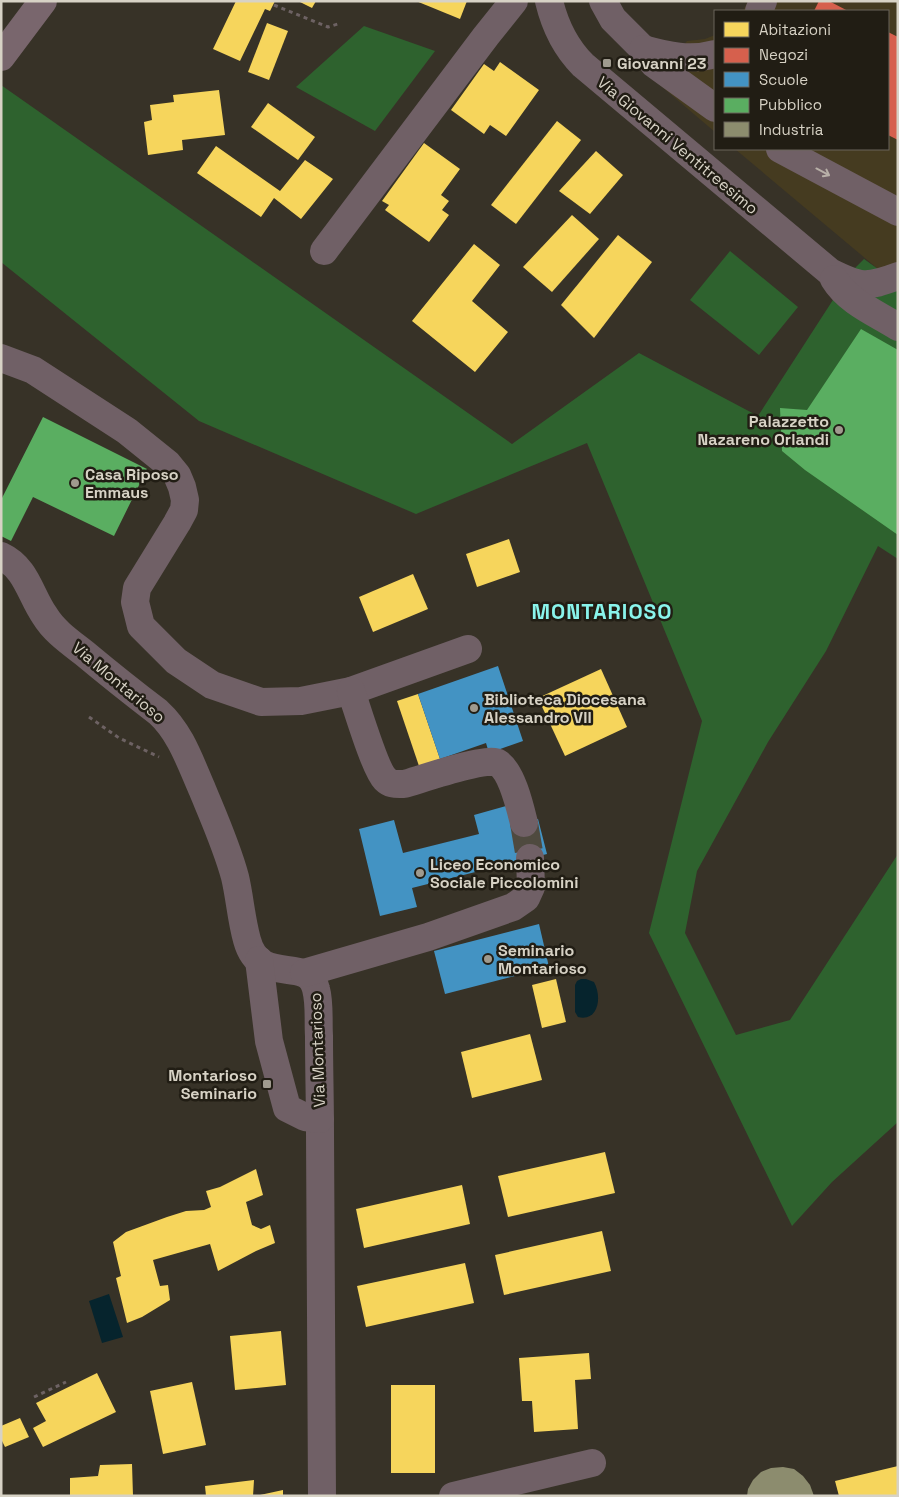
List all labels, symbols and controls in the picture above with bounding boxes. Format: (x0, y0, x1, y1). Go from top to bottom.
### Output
legend (714, 10, 889, 150)
text: Abitazioni (759, 20, 831, 39)
text: Negozi (759, 45, 808, 64)
place label: Giovanni 23 (617, 53, 707, 74)
marker: Giovanni 23 (601, 57, 613, 69)
text: Scuole (759, 70, 808, 89)
street label: Via Giovanni Ventitreesimo (593, 72, 763, 219)
text: Pubblico (759, 95, 822, 114)
text: Industria (759, 120, 824, 139)
one-way arrow (815, 167, 830, 177)
place label: Palazzetto Nazareno Orlandi (698, 411, 829, 450)
marker: Palazzetto Nazareno Orlandi (833, 424, 845, 436)
place label: Casa Riposo Emmaus (85, 464, 179, 503)
marker: Casa Riposo Emmaus (69, 477, 81, 489)
district label: MONTARIOSO (531, 598, 673, 625)
street label: Via Montarioso (68, 637, 170, 727)
place label: Biblioteca Diocesana Alessandro VII (484, 689, 646, 728)
marker: Biblioteca Diocesana Alessandro VII (468, 702, 480, 714)
place label: Liceo Economico Sociale Piccolomini (430, 854, 578, 893)
marker: Liceo Economico Sociale Piccolomini (414, 867, 426, 879)
place label: Seminario Montarioso (498, 940, 587, 979)
marker: Seminario Montarioso (482, 953, 494, 965)
street label: Via Montarioso (305, 992, 330, 1108)
place label: Montarioso Seminario (168, 1065, 257, 1104)
marker: Montarioso Seminario (261, 1078, 273, 1090)

